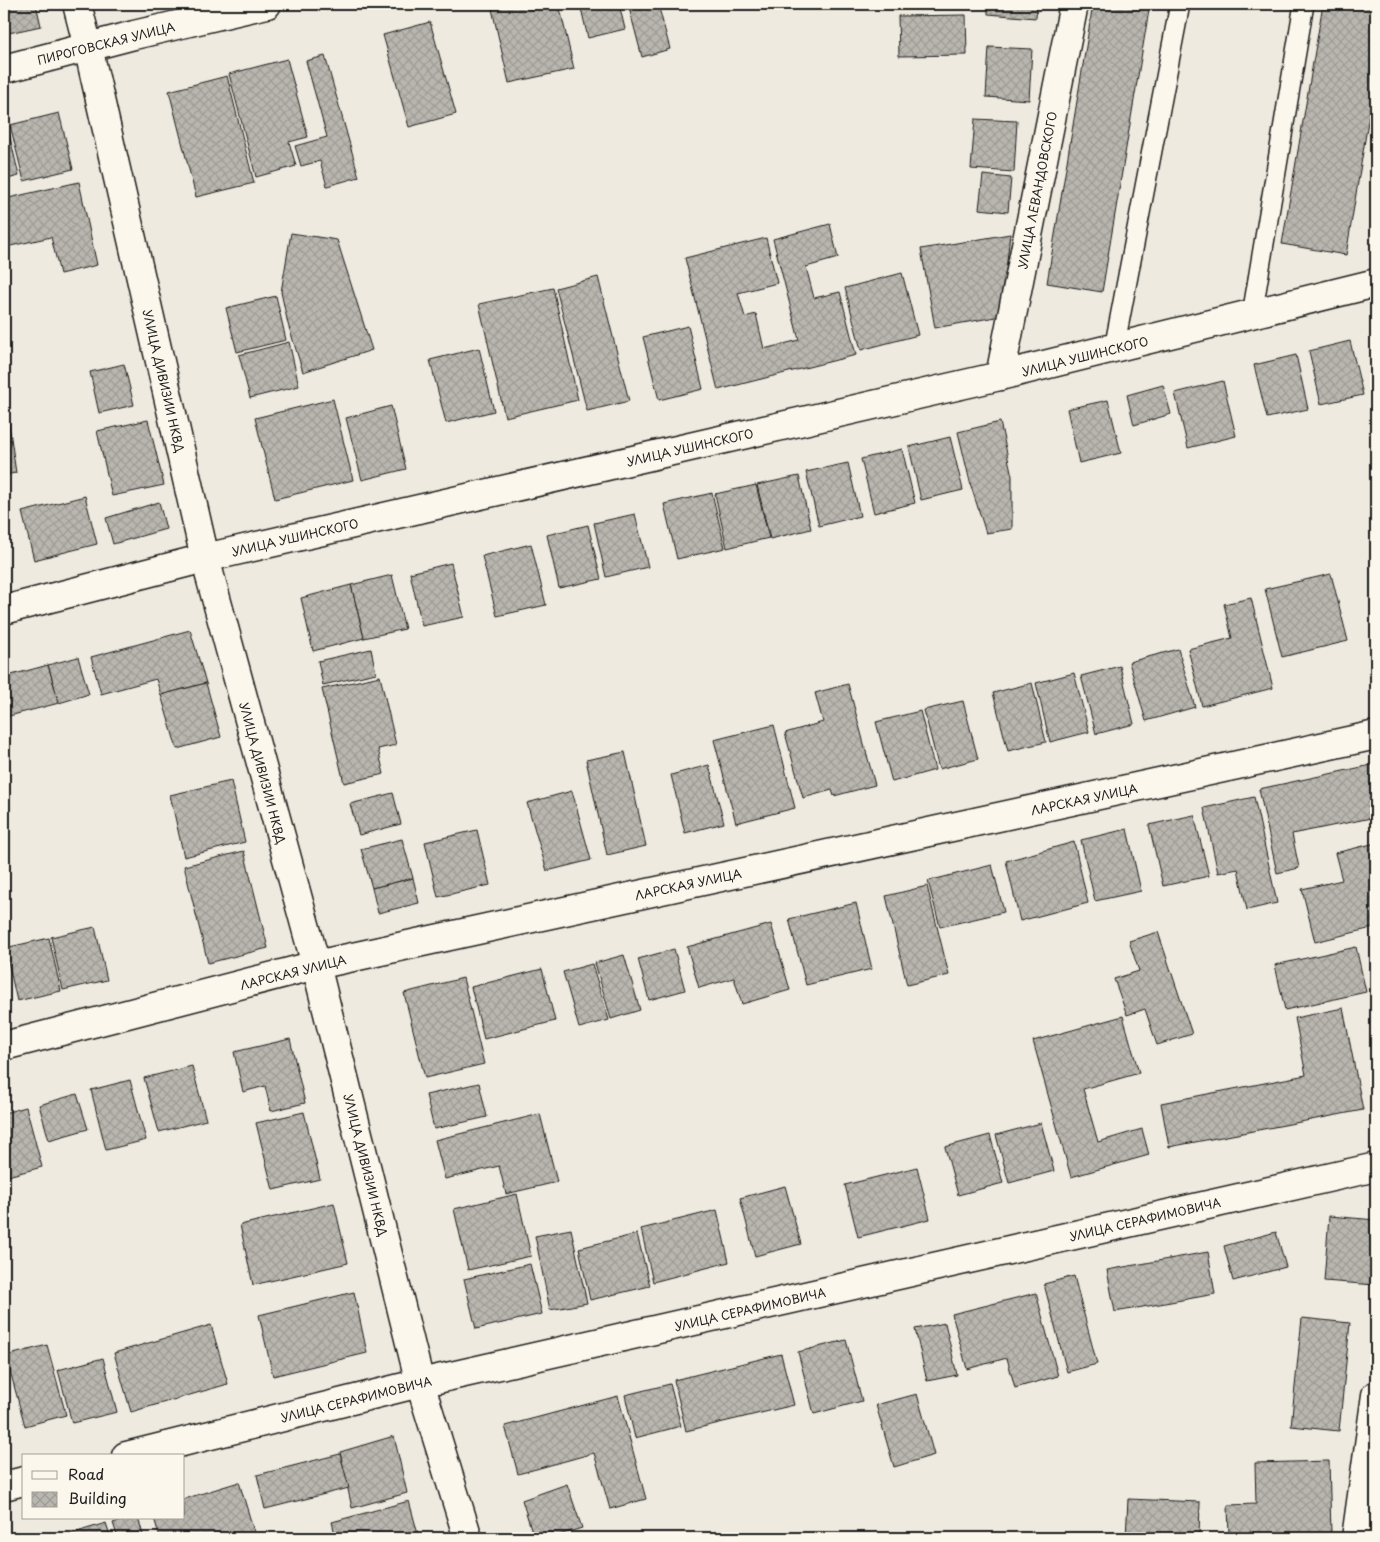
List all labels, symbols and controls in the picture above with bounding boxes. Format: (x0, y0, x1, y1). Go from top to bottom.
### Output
street label: ПИРОГОВСКАЯ УЛИЦА (35, 17, 177, 69)
street label: УЛИЦА ЛЕВАНДОВСКОГО (1013, 110, 1061, 270)
street label: УЛИЦА ДИВИЗИИ НКВД (139, 308, 189, 455)
street label: УЛИЦА УШИНСКОГО (1020, 332, 1150, 380)
street label: УЛИЦА УШИНСКОГО (625, 424, 755, 470)
street label: УЛИЦА УШИНСКОГО (230, 514, 360, 560)
street label: УЛИЦА ДИВИЗИИ НКВД (235, 700, 291, 847)
street label: ЛАРСКАЯ УЛИЦА (1029, 779, 1139, 819)
street label: ЛАРСКАЯ УЛИЦА (633, 864, 743, 904)
street label: ЛАРСКАЯ УЛИЦА (238, 950, 348, 994)
street label: УЛИЦА ДИВИЗИИ НКВД (340, 1092, 393, 1239)
street label: УЛИЦА СЕРАФИМОВИЧА (1068, 1193, 1223, 1245)
street label: УЛИЦА СЕРАФИМОВИЧА (673, 1283, 828, 1335)
street label: УЛИЦА СЕРАФИМОВИЧА (279, 1371, 434, 1426)
legend (22, 1454, 185, 1520)
text: Road (68, 1462, 104, 1485)
text: Building (68, 1486, 127, 1509)

